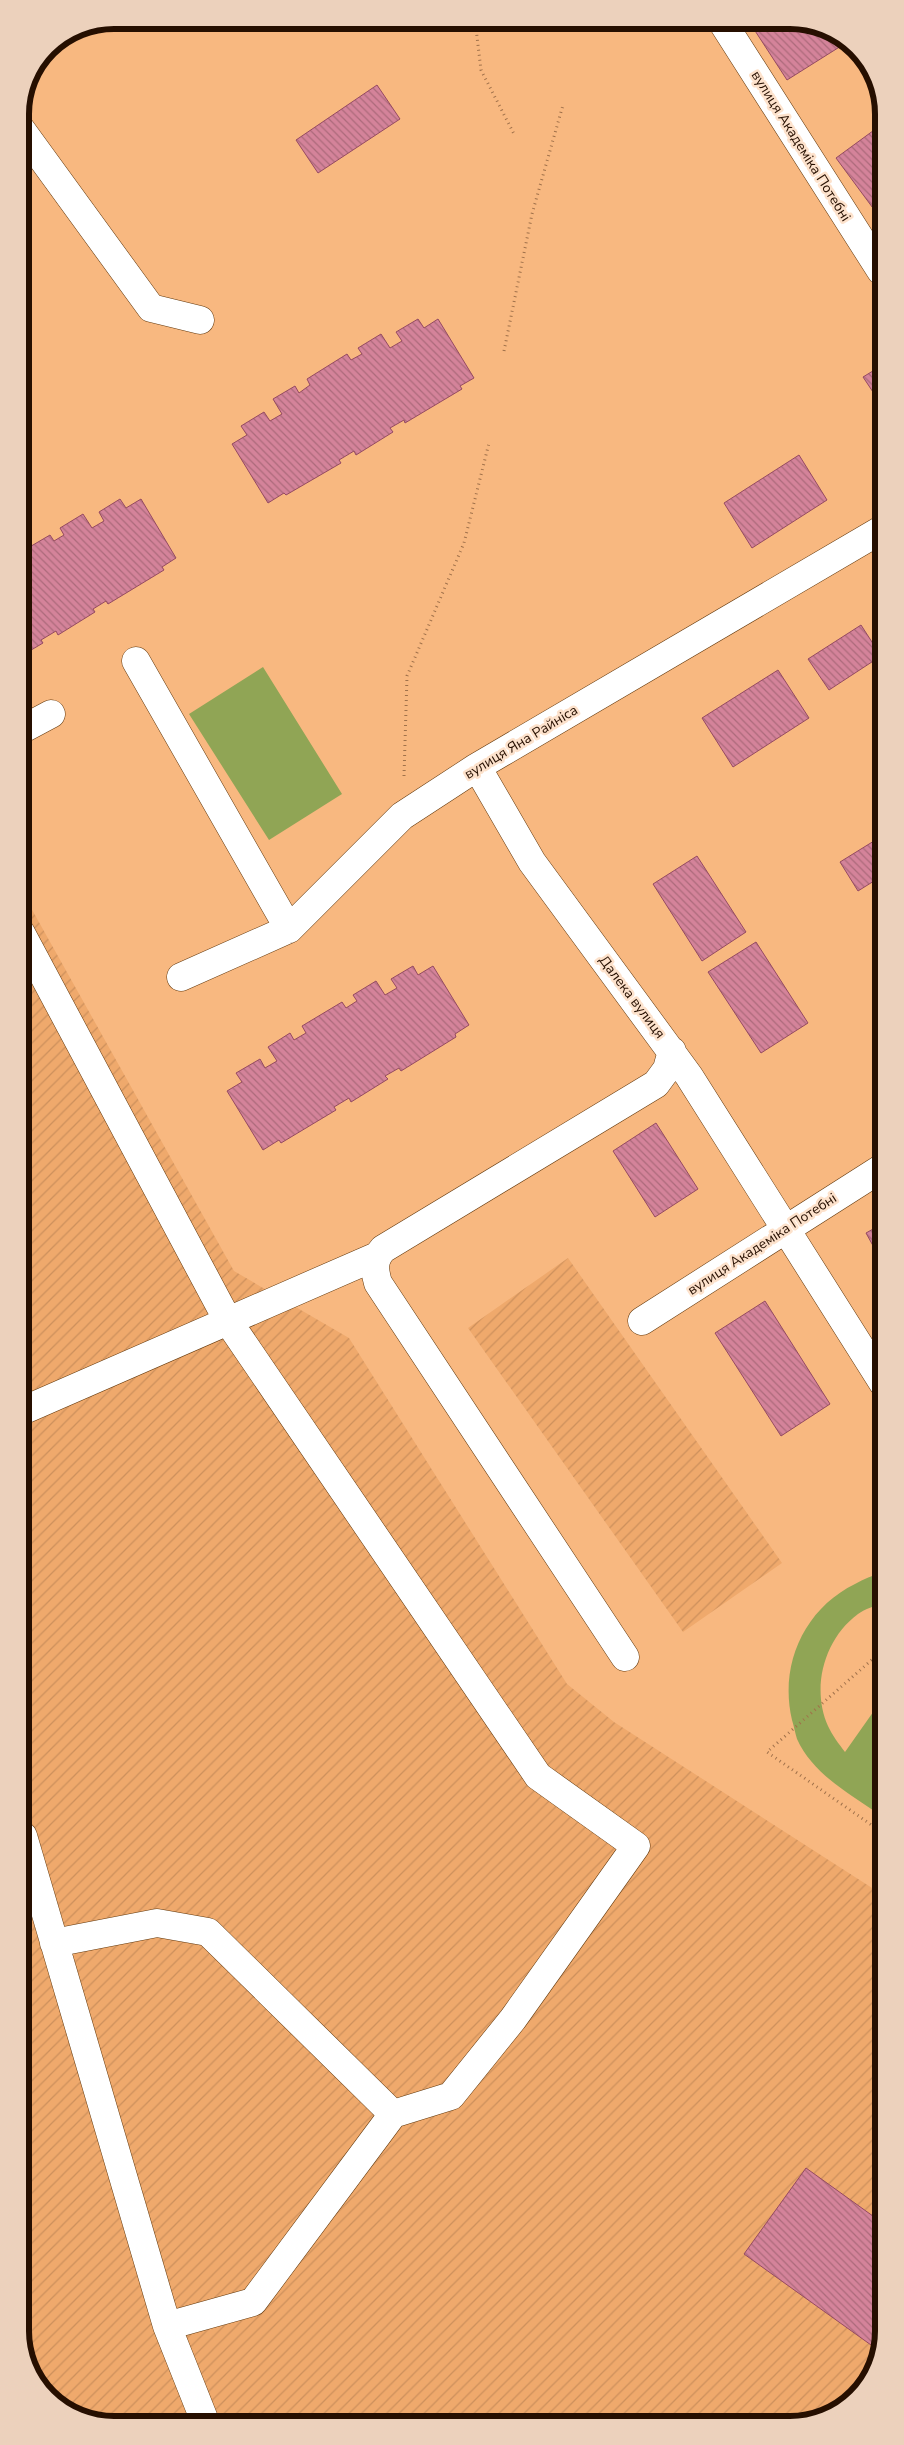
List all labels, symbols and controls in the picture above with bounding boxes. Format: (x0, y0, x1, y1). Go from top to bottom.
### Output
street label: вулиця Академіка Потебні (747, 67, 855, 225)
street label: вулиця Яна Райніса (461, 701, 581, 783)
street label: Далека вулиця (595, 952, 669, 1042)
street label: вулиця Академіка Потебні (684, 1189, 840, 1299)

